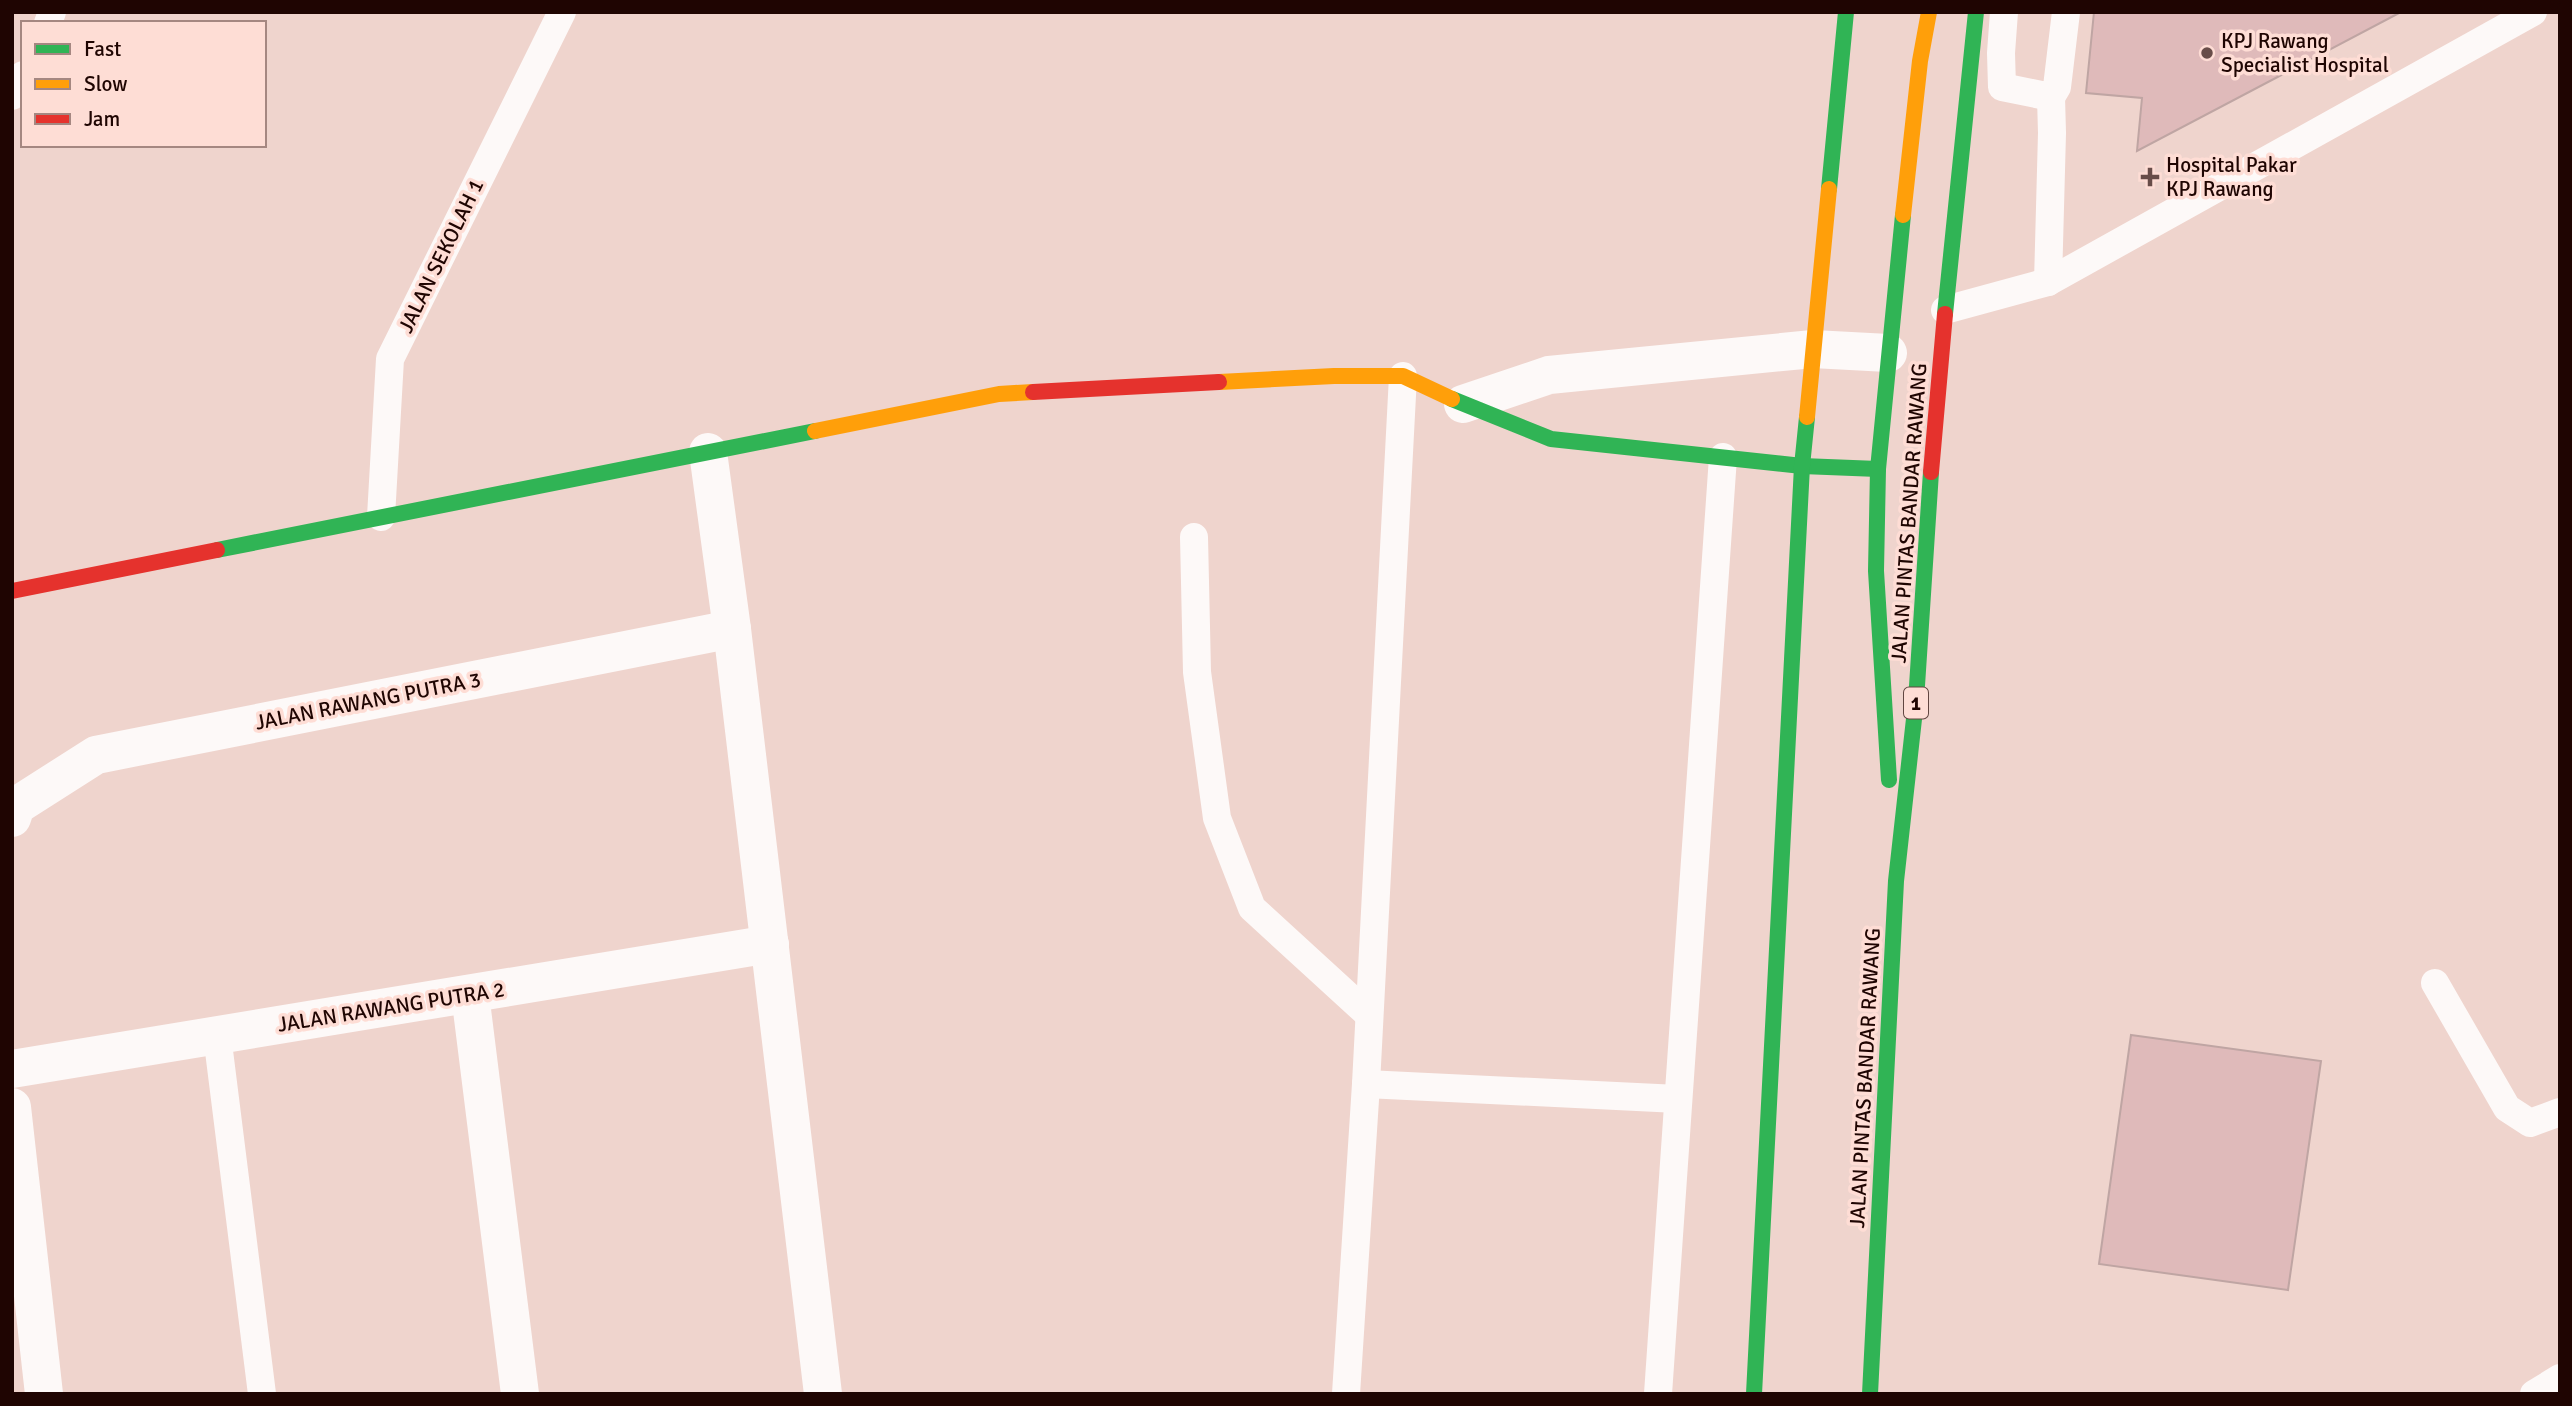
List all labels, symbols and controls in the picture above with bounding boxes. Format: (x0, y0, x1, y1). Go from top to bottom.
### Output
legend (21, 21, 266, 147)
place label: KPJ Rawang Specialist Hospital (2221, 28, 2389, 78)
text: Fast (84, 36, 121, 62)
marker: KPJ Rawang Specialist Hospital (2199, 45, 2215, 61)
text: Slow (84, 71, 128, 97)
text: Jam (84, 106, 120, 132)
place label: Hospital Pakar KPJ Rawang (2166, 152, 2297, 202)
marker: Hospital Pakar KPJ Rawang (2140, 167, 2160, 187)
street label: JALAN SEKOLAH 1 (393, 175, 489, 337)
street label: JALAN PINTAS BANDAR RAWANG (1886, 362, 1932, 664)
street label: JALAN RAWANG PUTRA 3 (253, 666, 483, 736)
road number: 1 (1904, 688, 1928, 718)
street label: JALAN PINTAS BANDAR RAWANG (1844, 927, 1886, 1229)
street label: JALAN RAWANG PUTRA 2 (276, 976, 506, 1038)

